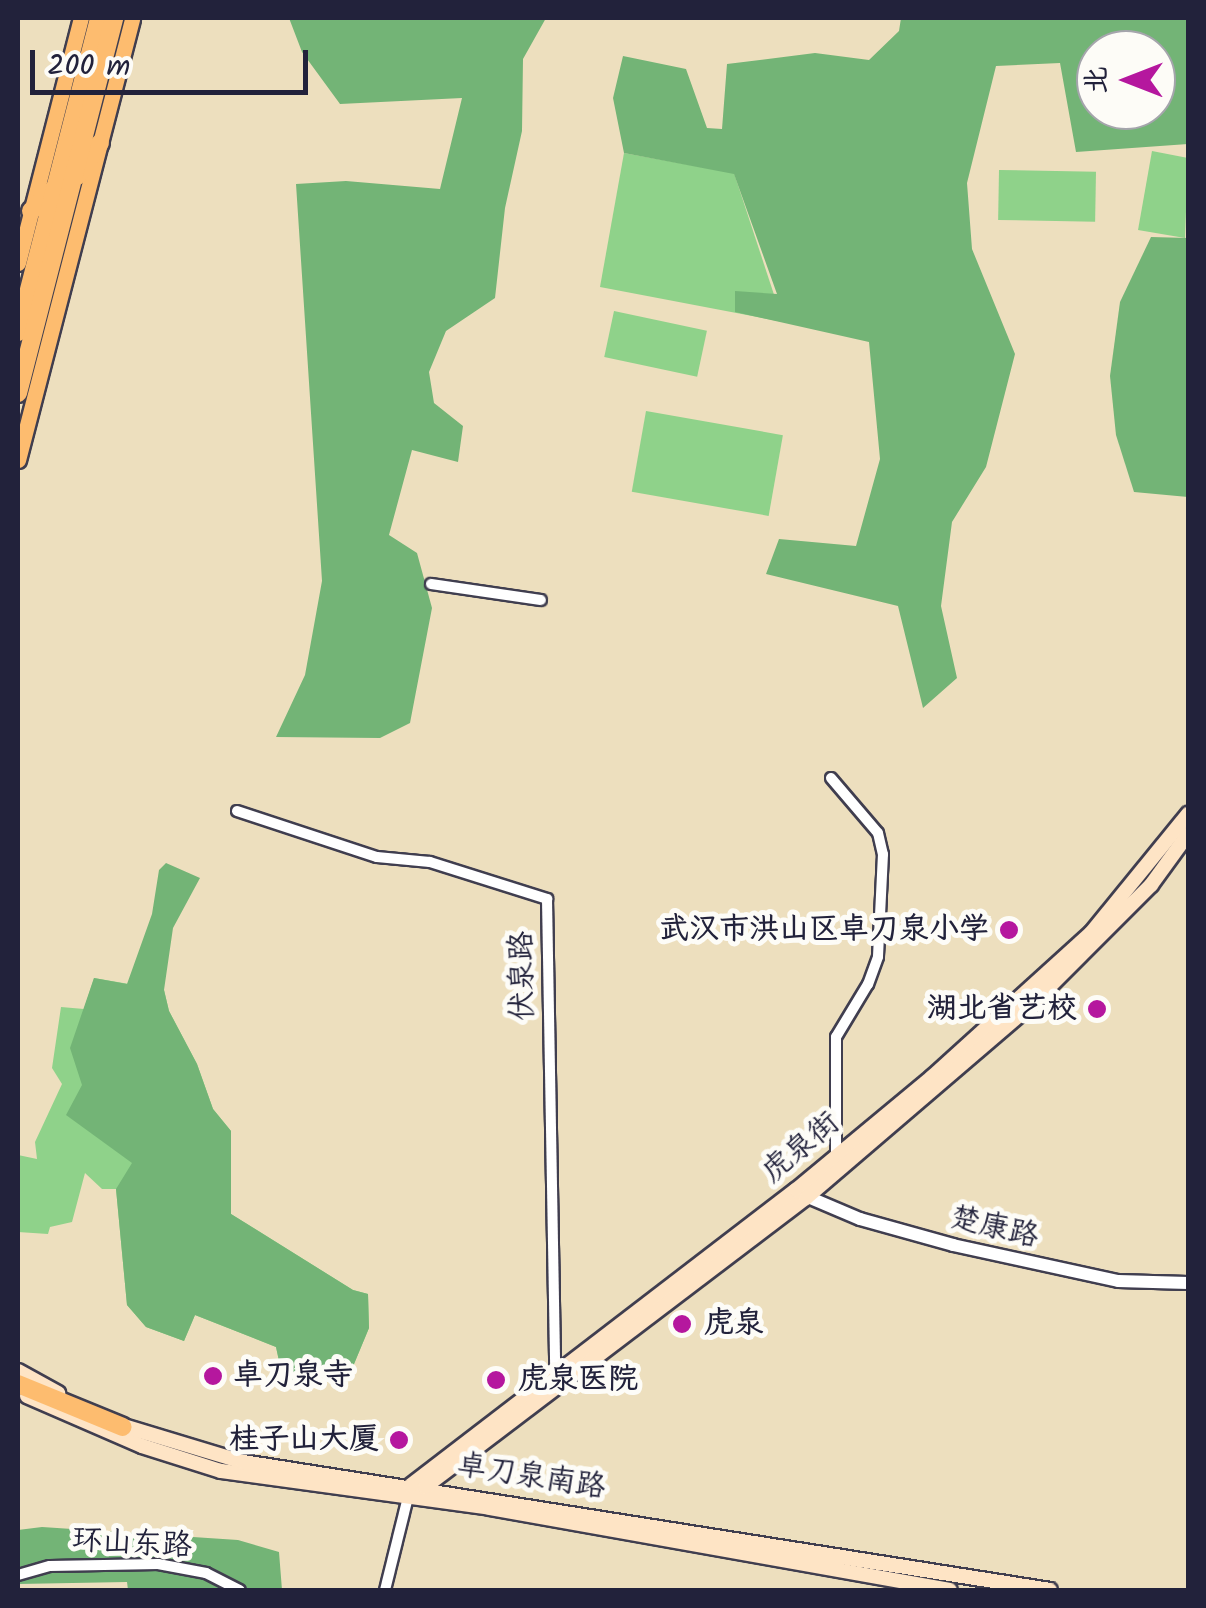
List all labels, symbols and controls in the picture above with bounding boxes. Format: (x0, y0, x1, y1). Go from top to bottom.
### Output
scale bar (35, 30, 312, 92)
north arrow (1076, 30, 1176, 130)
text: 200 m (47, 43, 130, 91)
text: 北 (1075, 66, 1120, 94)
place label: 武汉市洪山区卓刀泉小学 (659, 912, 989, 948)
marker: 武汉市洪山区卓刀泉小学 (998, 919, 1020, 941)
street label: 伏泉路 (504, 931, 542, 1021)
place label: 湖北省艺校 (927, 991, 1077, 1027)
marker: 湖北省艺校 (1086, 998, 1108, 1020)
street label: 虎泉街 (755, 1105, 847, 1191)
street label: 楚康路 (946, 1200, 1042, 1256)
place label: 虎泉 (704, 1306, 764, 1342)
marker: 虎泉 (669, 1311, 695, 1337)
place label: 卓刀泉寺 (233, 1358, 353, 1394)
place label: 虎泉医院 (518, 1362, 638, 1398)
marker: 卓刀泉寺 (202, 1365, 224, 1387)
marker: 虎泉医院 (483, 1367, 509, 1393)
place label: 桂子山大厦 (229, 1422, 379, 1458)
marker: 桂子山大厦 (388, 1429, 410, 1451)
street label: 卓刀泉南路 (454, 1447, 608, 1507)
street label: 环山东路 (71, 1523, 193, 1565)

